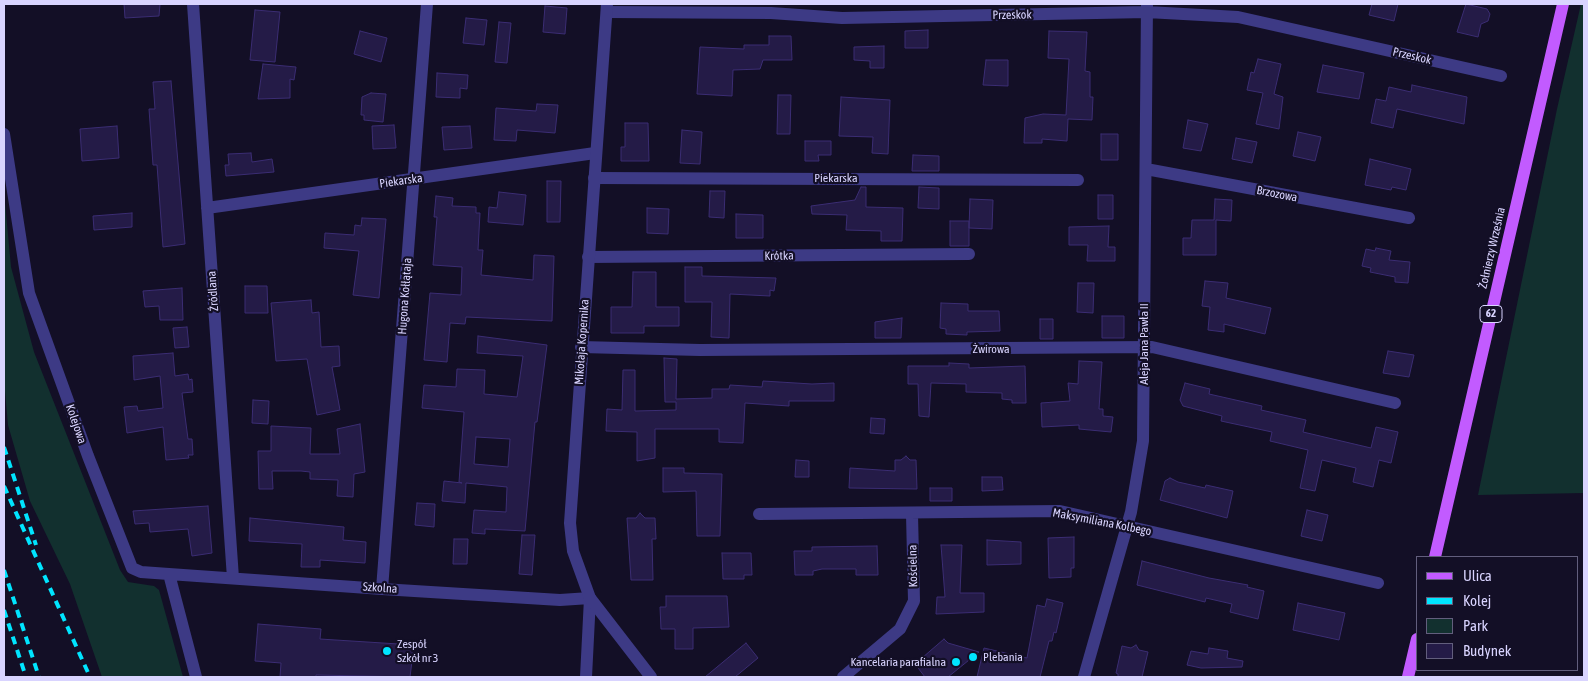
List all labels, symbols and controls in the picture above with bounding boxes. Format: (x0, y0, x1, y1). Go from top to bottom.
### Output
street label: Przeskok (992, 7, 1032, 23)
street label: Przeskok (1391, 45, 1433, 67)
street label: Piekarska (379, 171, 423, 191)
street label: Piekarska (814, 171, 858, 185)
street label: Brzozowa (1255, 183, 1299, 205)
street label: Żołnierzy Września (1476, 206, 1508, 290)
street label: Krótka (764, 249, 794, 263)
street label: Hugona Kołłątaja (395, 257, 415, 335)
street label: Źródlana (204, 270, 222, 312)
street label: Mikołaja Kopernika (572, 299, 592, 385)
street label: Aleja Jana Pawła II (1137, 303, 1151, 385)
road number: 62 (1480, 306, 1502, 322)
street label: Żwirowa (972, 342, 1010, 356)
street label: Kolejowa (63, 402, 89, 446)
street label: Maksymiliana Kolbego (1051, 505, 1153, 539)
street label: Kościelna (905, 545, 921, 587)
legend (1416, 556, 1578, 671)
text: Ulica (1463, 567, 1492, 584)
street label: Szkolna (362, 580, 398, 596)
text: Kolej (1463, 592, 1491, 609)
text: Park (1463, 617, 1488, 634)
place label: Zespół Szkół nr 3 (397, 637, 439, 665)
text: Budynek (1463, 642, 1511, 659)
marker: Zespół Szkół nr 3 (381, 645, 393, 657)
place label: Plebania (983, 650, 1023, 664)
marker: Plebania (967, 651, 979, 663)
place label: Kancelaria parafialna (850, 655, 946, 669)
marker: Kancelaria parafialna (950, 656, 962, 668)

